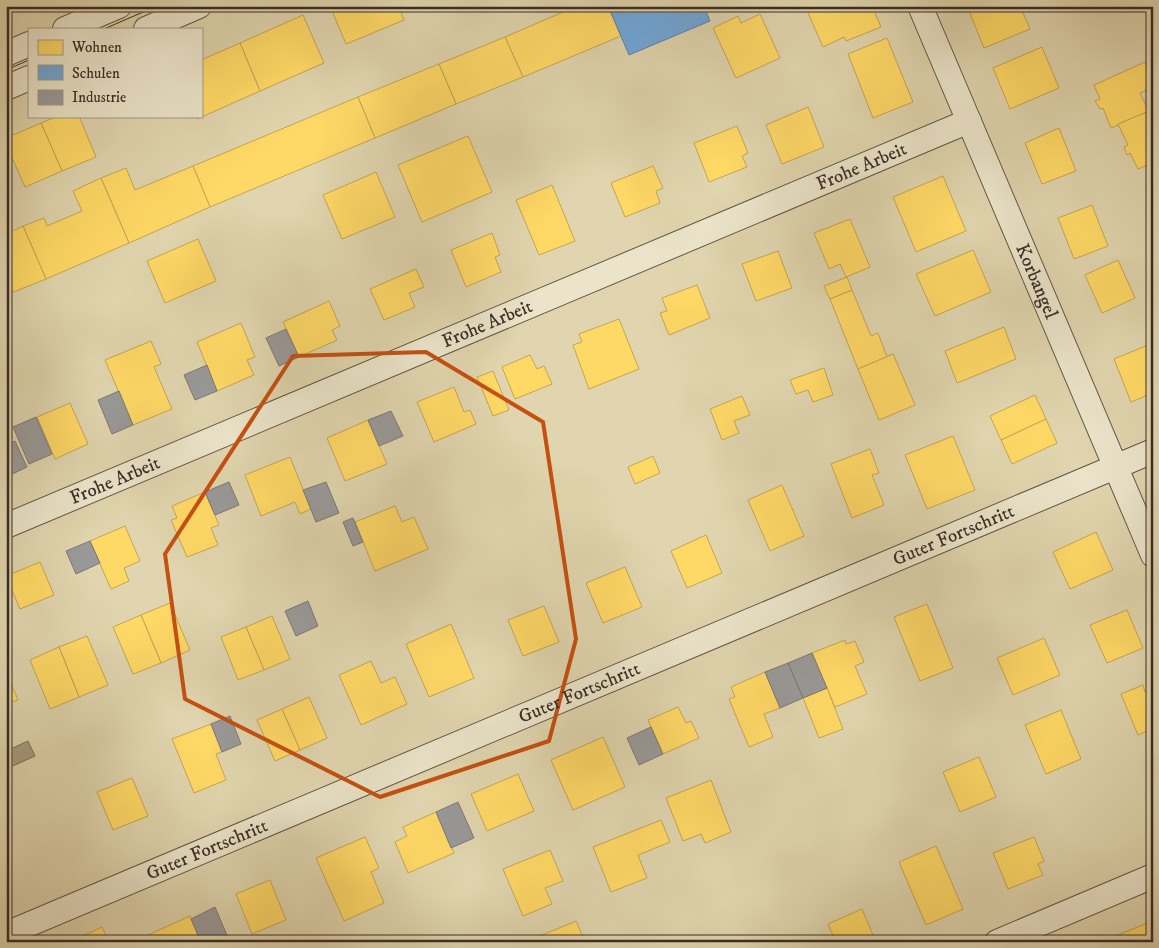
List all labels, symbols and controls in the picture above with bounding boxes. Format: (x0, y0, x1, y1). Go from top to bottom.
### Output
legend (28, 28, 202, 118)
text: Wohnen (71, 38, 122, 57)
text: Schulen (72, 64, 120, 83)
text: Industrie (72, 88, 126, 107)
street label: Frohe Arbeit (813, 137, 910, 195)
street label: Korbangel (1011, 240, 1063, 322)
street label: Frohe Arbeit (439, 294, 536, 353)
street label: Frohe Arbeit (66, 451, 163, 509)
street label: Guter Fortschritt (889, 499, 1018, 571)
street label: Guter Fortschritt (515, 657, 643, 728)
street label: Guter Fortschritt (143, 814, 271, 885)

